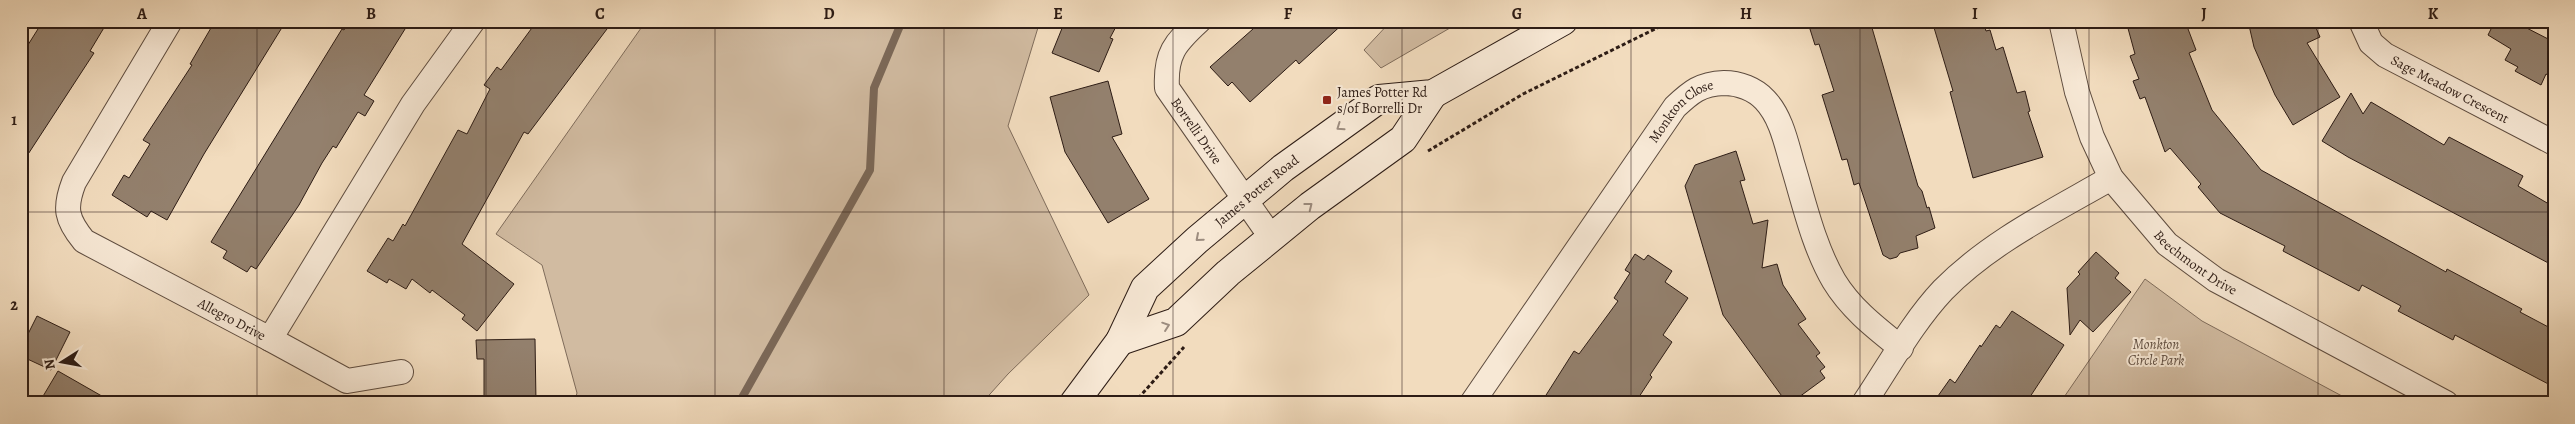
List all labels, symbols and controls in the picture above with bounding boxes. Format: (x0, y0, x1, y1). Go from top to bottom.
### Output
text: A (136, 3, 148, 25)
text: B (366, 3, 376, 25)
text: C (595, 3, 605, 25)
text: D (823, 3, 835, 25)
text: E (1053, 3, 1063, 25)
text: F (1284, 3, 1293, 25)
text: G (1512, 3, 1522, 25)
text: H (1740, 3, 1752, 25)
text: I (1972, 3, 1978, 25)
text: J (2201, 3, 2207, 25)
text: K (2428, 3, 2439, 25)
street label: Sage Meadow Crescent (2388, 50, 2513, 128)
street label: Monkton Close (1644, 75, 1715, 146)
place label: James Potter Rd s/of Borrelli Dr (1337, 83, 1428, 118)
street label: Borrelli Drive (1167, 94, 1227, 168)
marker: James Potter Rd s/of Borrelli Dr (1321, 94, 1333, 106)
text: 1 (11, 109, 17, 131)
one-way arrow (1336, 121, 1346, 130)
street label: James Potter Road (1210, 150, 1303, 231)
one-way arrow (1303, 204, 1312, 212)
street label: Beechmont Drive (2150, 226, 2241, 299)
one-way arrow (1196, 232, 1205, 241)
street label: Allegro Drive (194, 293, 269, 345)
text: 2 (10, 294, 18, 316)
one-way arrow (1162, 321, 1170, 331)
park label: Monkton Circle Park (2128, 335, 2184, 370)
north arrow (38, 336, 88, 386)
text: N (39, 358, 60, 371)

